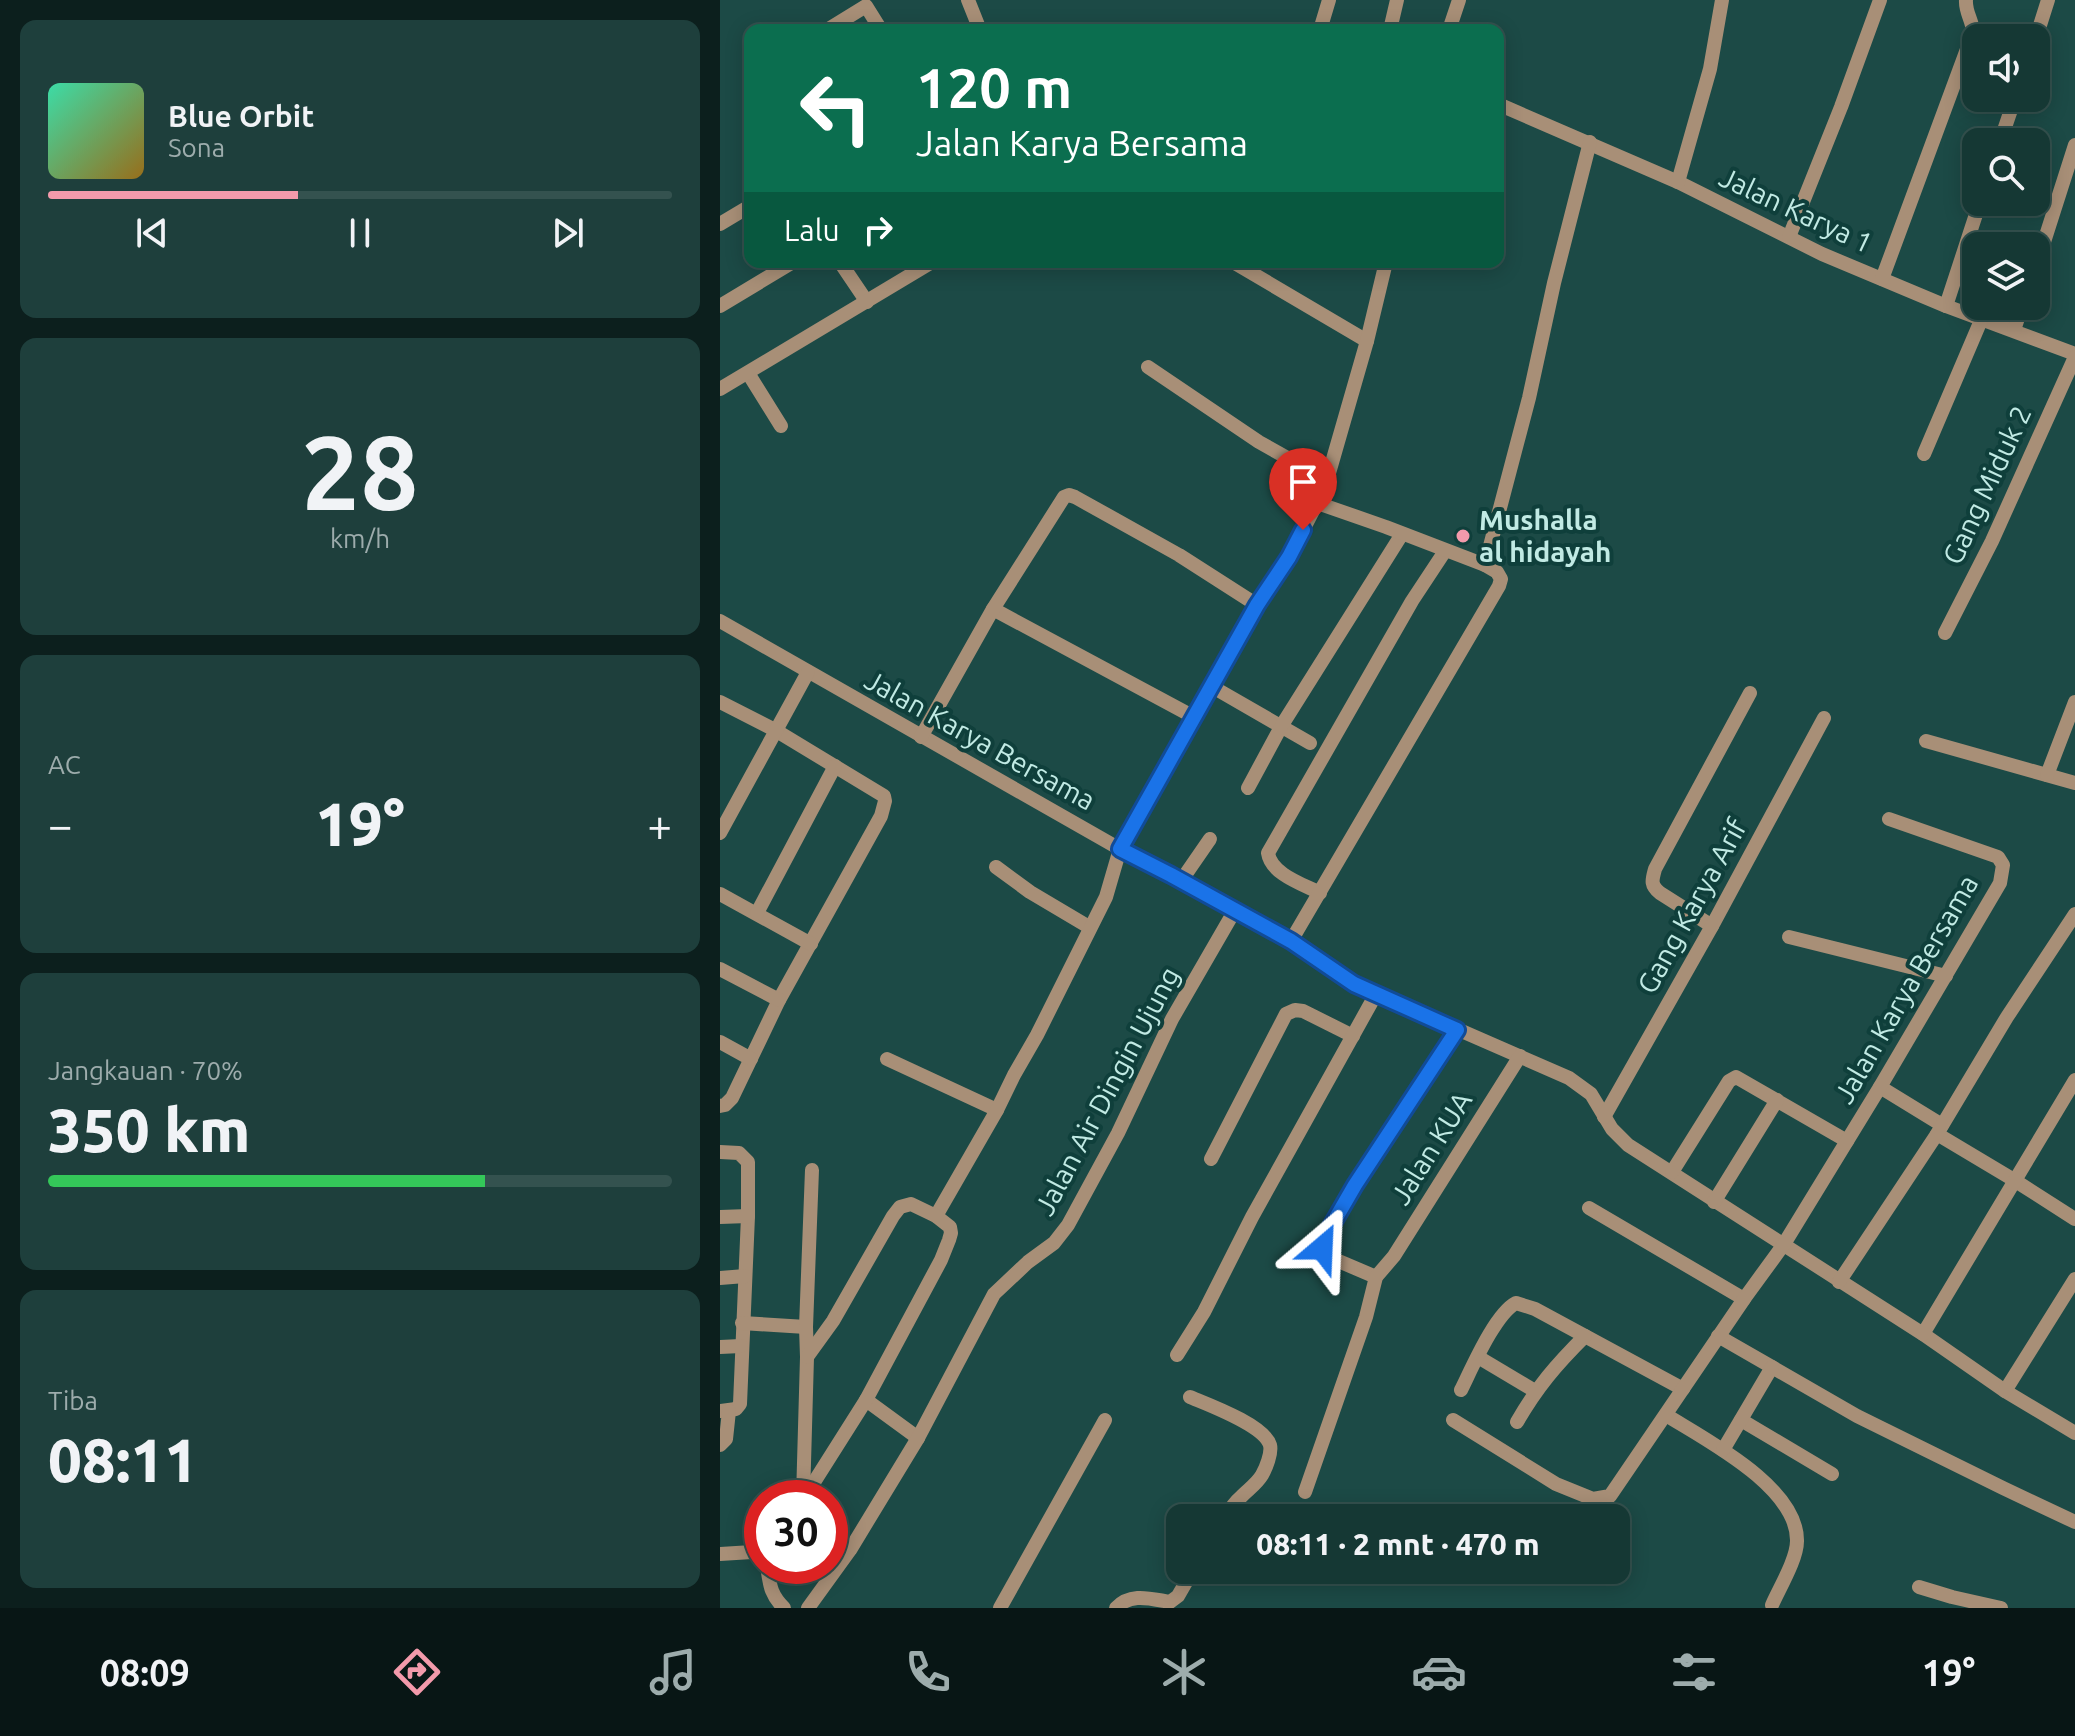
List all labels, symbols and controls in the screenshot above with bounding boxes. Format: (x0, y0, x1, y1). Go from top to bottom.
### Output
map controls (1962, 24, 2050, 320)
button: sound (1962, 24, 2050, 112)
icon: left (784, 56, 888, 160)
text: 120 m (916, 56, 1072, 119)
text: Blue Orbit (168, 99, 314, 133)
text: Jalan Karya Bersama (916, 122, 1248, 163)
button: search (1962, 128, 2050, 216)
text: Sona (168, 133, 225, 162)
street label: Jalan Karya 1 (1715, 161, 1878, 258)
icon: right (856, 208, 900, 252)
icon: previous (130, 211, 174, 255)
icon: pause (338, 211, 382, 255)
icon: next (546, 211, 590, 255)
text: Lalu (784, 213, 840, 247)
button: layers (1962, 232, 2050, 320)
street label: Gang Miduk 2 (1936, 401, 2037, 569)
text: 28 (301, 413, 419, 530)
pin (1269, 448, 1337, 530)
icon: arrive (1281, 460, 1325, 504)
place label: Mushalla al hidayah (1479, 504, 1611, 567)
text: km/h (330, 524, 390, 553)
marker: Mushalla al hidayah (1454, 527, 1472, 545)
street label: Jalan Karya Bersama (860, 663, 1101, 816)
text: AC (48, 750, 81, 779)
text: 19° (315, 790, 405, 857)
text: − (48, 800, 73, 849)
text: + (647, 800, 672, 849)
street label: Gang Karya Arif (1631, 813, 1752, 998)
street label: Jalan Karya Bersama (1828, 869, 1984, 1108)
street label: Jalan Air Dingin Ujung (1028, 962, 1185, 1220)
text: Jangkauan · 70% (48, 1056, 243, 1085)
street label: Jalan KUA (1384, 1086, 1477, 1210)
text: 350 km (48, 1096, 250, 1163)
position arrow (1280, 1206, 1364, 1290)
text: Tiba (48, 1386, 98, 1415)
text: 08:11 (48, 1426, 198, 1493)
speed limit sign: 30 (744, 1480, 848, 1584)
text: 08:11 · 2 mnt · 470 m (1256, 1527, 1540, 1561)
icon: directions (389, 1644, 445, 1700)
icon: music (645, 1644, 701, 1700)
icon: phone (900, 1644, 956, 1700)
icon: climate (1156, 1644, 1212, 1700)
icon: car (1411, 1644, 1467, 1700)
icon: filters (1666, 1644, 1722, 1700)
text: 08:09 (100, 1652, 190, 1693)
text: 19° (1922, 1652, 1975, 1693)

